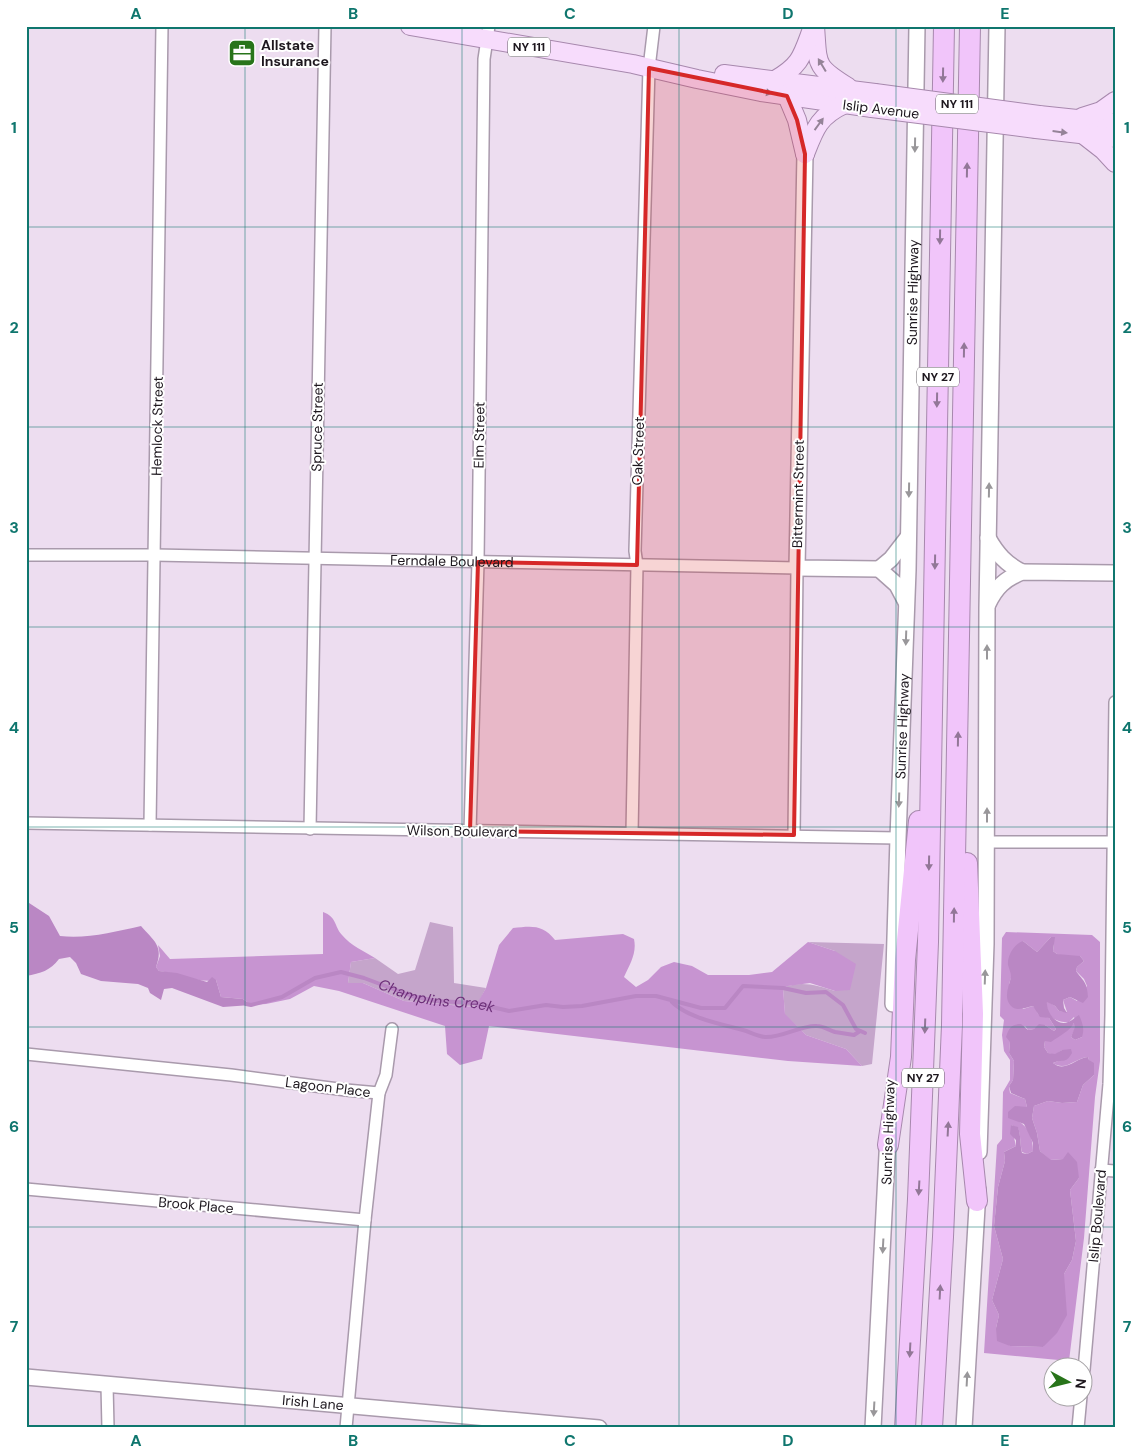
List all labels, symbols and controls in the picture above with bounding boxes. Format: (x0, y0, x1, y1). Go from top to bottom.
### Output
text: A (130, 3, 142, 24)
text: B (348, 3, 358, 24)
text: C (564, 3, 576, 24)
text: D (782, 3, 794, 24)
text: E (1000, 3, 1010, 24)
place label: Allstate Insurance (261, 36, 329, 70)
office icon: Allstate Insurance (227, 38, 257, 68)
road number: NY 111 (508, 38, 550, 56)
one-way arrow (817, 59, 826, 72)
one-way arrow (939, 67, 947, 83)
one-way arrow (757, 89, 773, 97)
street label: Islip Avenue (842, 95, 920, 123)
road number: NY 111 (936, 95, 978, 114)
text: 1 (11, 117, 17, 138)
one-way arrow (814, 117, 824, 131)
text: 1 (1124, 117, 1130, 138)
one-way arrow (1053, 128, 1069, 136)
one-way arrow (911, 137, 919, 153)
one-way arrow (964, 162, 972, 178)
one-way arrow (936, 230, 944, 246)
street label: Sunrise Highway (903, 239, 922, 345)
text: 2 (9, 317, 19, 338)
text: 2 (1122, 317, 1132, 338)
one-way arrow (961, 342, 969, 358)
road number: NY 27 (917, 368, 959, 387)
street label: Hemlock Street (147, 376, 167, 476)
street label: Spruce Street (307, 382, 327, 472)
one-way arrow (933, 392, 941, 408)
street label: Elm Street (469, 401, 489, 469)
street label: Oak Street (628, 416, 648, 486)
street label: Bittermint Street (788, 440, 808, 548)
one-way arrow (985, 481, 993, 497)
one-way arrow (905, 483, 913, 499)
text: 3 (9, 517, 19, 538)
text: 3 (1122, 517, 1132, 538)
street label: Ferndale Boulevard (390, 551, 514, 571)
one-way arrow (931, 555, 939, 571)
one-way arrow (901, 630, 909, 646)
one-way arrow (983, 644, 991, 660)
street label: Sunrise Highway (891, 673, 913, 779)
text: 4 (9, 717, 19, 738)
text: 4 (1122, 717, 1132, 738)
one-way arrow (954, 730, 962, 746)
one-way arrow (895, 793, 903, 809)
one-way arrow (983, 806, 991, 822)
street label: Wilson Boulevard (406, 821, 518, 841)
one-way arrow (925, 855, 933, 871)
one-way arrow (951, 906, 959, 922)
text: 5 (9, 917, 19, 938)
text: 5 (1122, 917, 1132, 938)
one-way arrow (981, 969, 989, 985)
water label: Champlins Creek (375, 974, 497, 1017)
one-way arrow (921, 1018, 929, 1034)
road number: NY 27 (902, 1068, 944, 1088)
street label: Lagoon Place (284, 1073, 372, 1101)
street label: Sunrise Highway (877, 1079, 899, 1185)
text: 6 (9, 1116, 19, 1137)
text: 6 (1122, 1116, 1132, 1137)
one-way arrow (944, 1121, 952, 1137)
street label: Islip Boulevard (1084, 1169, 1110, 1263)
one-way arrow (914, 1180, 922, 1196)
street label: Brook Place (158, 1193, 234, 1217)
one-way arrow (879, 1239, 887, 1255)
one-way arrow (936, 1283, 944, 1299)
text: 7 (10, 1316, 19, 1337)
text: 7 (1123, 1316, 1132, 1337)
one-way arrow (905, 1343, 913, 1359)
north arrow (1044, 1356, 1094, 1406)
one-way arrow (964, 1371, 972, 1387)
text: N (1071, 1377, 1090, 1390)
street label: Irish Lane (281, 1391, 344, 1414)
one-way arrow (870, 1401, 878, 1417)
text: A (130, 1430, 142, 1451)
text: B (348, 1430, 358, 1451)
text: C (564, 1430, 576, 1451)
text: D (782, 1430, 794, 1451)
text: E (1000, 1430, 1010, 1451)

